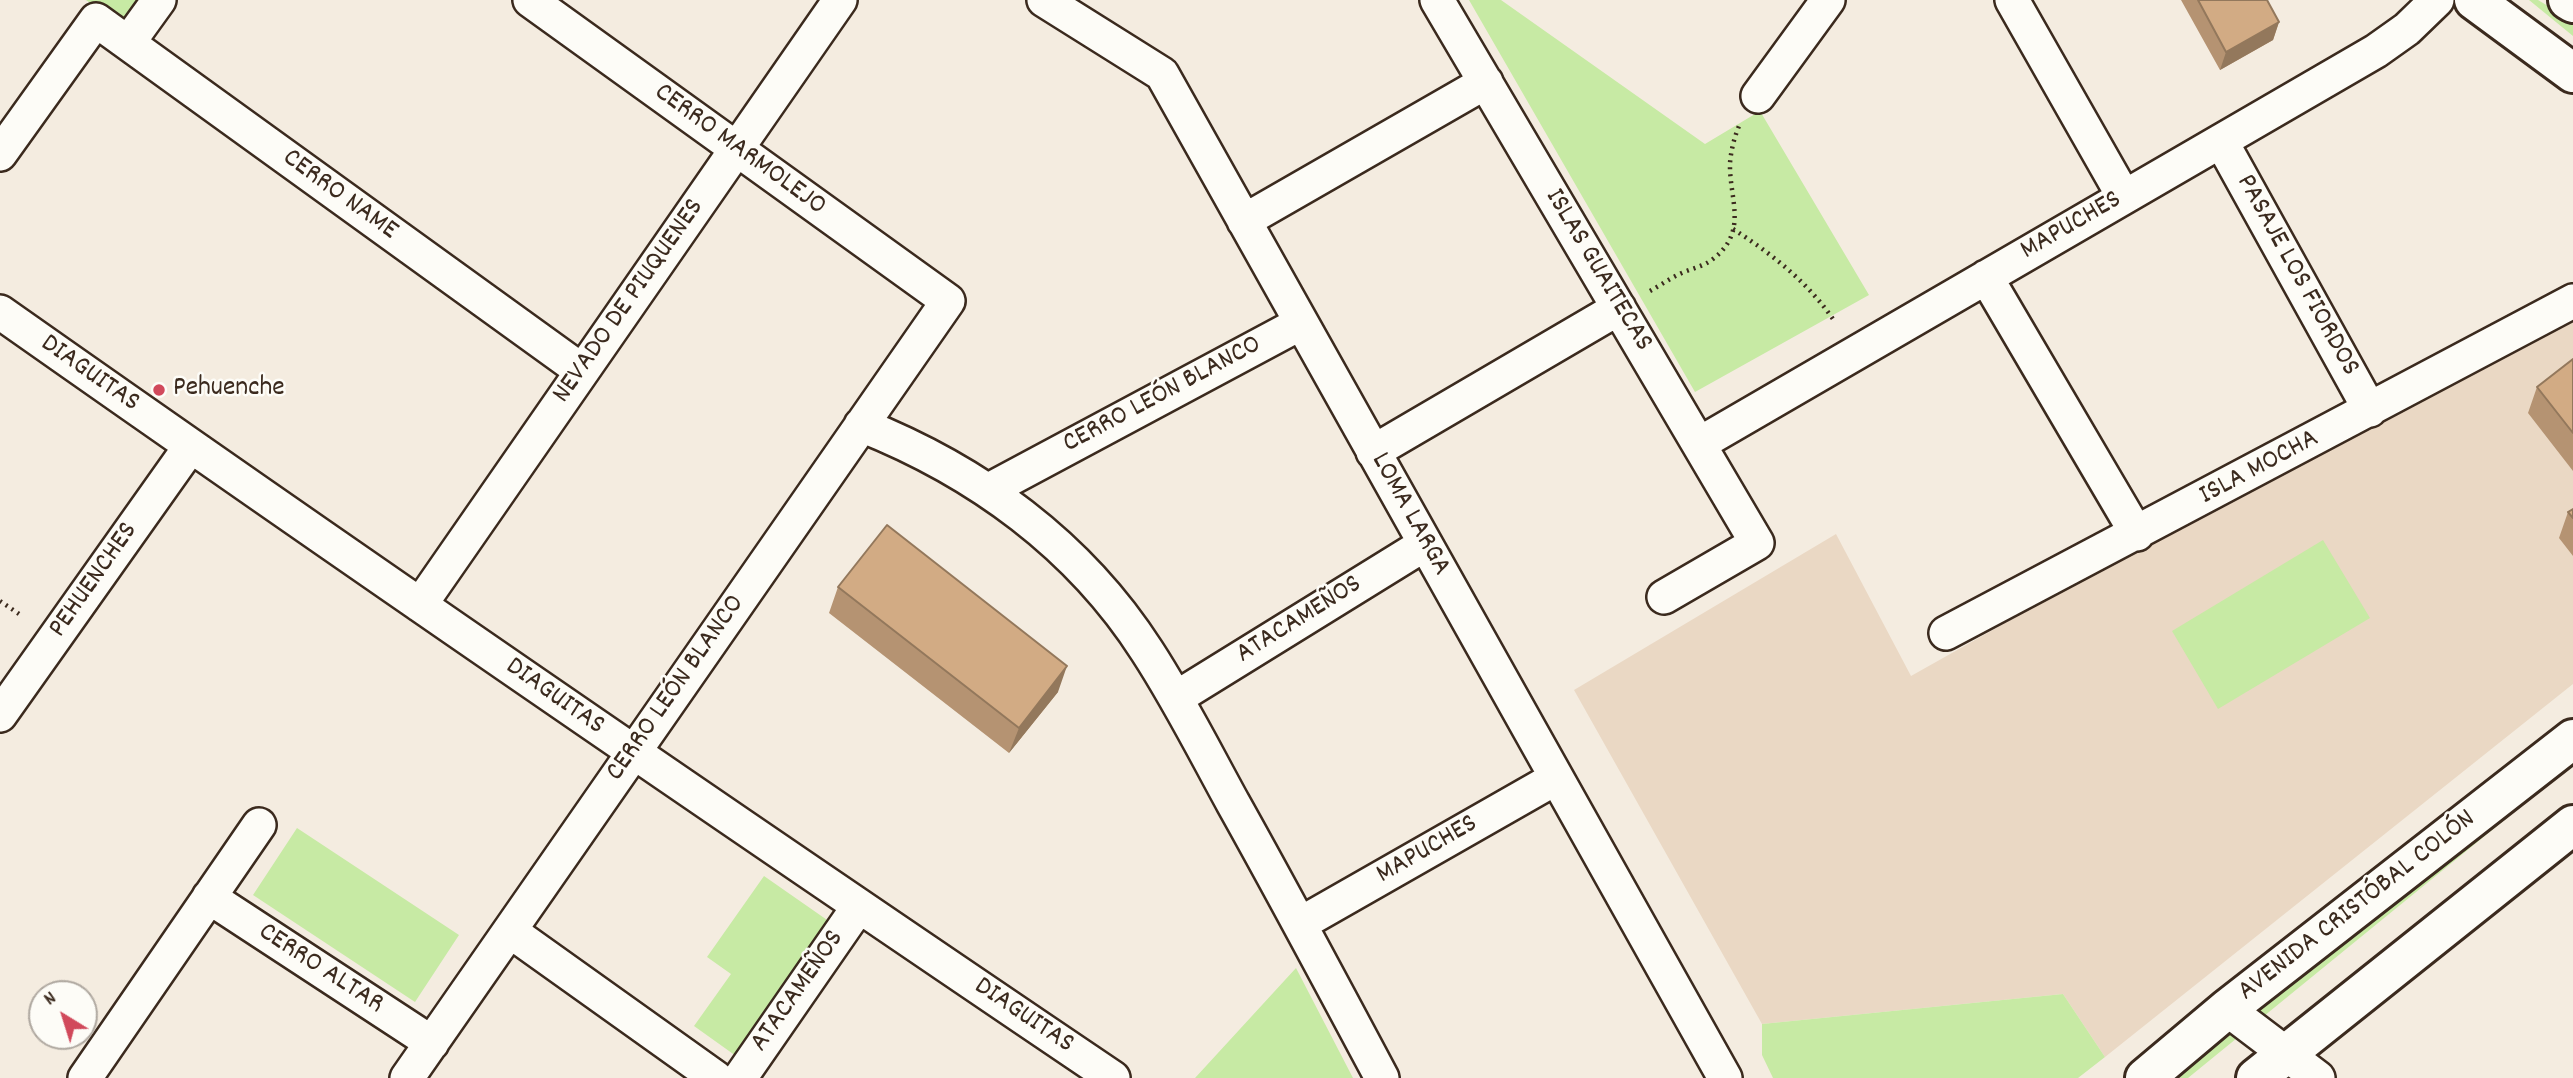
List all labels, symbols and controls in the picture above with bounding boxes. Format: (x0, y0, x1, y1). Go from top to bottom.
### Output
street label: CERRO MARMOLEJO (646, 77, 832, 225)
street label: CERRO NAME (275, 143, 403, 249)
street label: PASAJE LOS FIORDOS (2227, 169, 2365, 383)
street label: ISLAS GUAITECAS (1535, 184, 1659, 358)
street label: MAPUCHES (2015, 185, 2129, 269)
street label: NEVADO DE PIUQUENES (547, 193, 713, 411)
street label: DIAGUITAS (33, 329, 145, 421)
street label: CERRO LEÓN BLANCO (1058, 330, 1268, 462)
place label: Pehuenche (173, 373, 285, 407)
marker: Pehuenche (151, 382, 167, 398)
street label: ISLA MOCHA (2195, 424, 2325, 514)
street label: LOMA LARGA (1361, 448, 1457, 582)
street label: PEHUENCHES (43, 517, 147, 645)
street label: ATACAMEÑOS (1231, 569, 1369, 673)
street label: CERRO LEÓN BLANCO (600, 589, 754, 789)
street label: DIAGUITAS (498, 652, 610, 744)
street label: AVENIDA CRISTÓBAL COLÓN (2233, 804, 2483, 1010)
street label: MAPUCHES (1371, 809, 1485, 893)
street label: CERRO ALTAR (251, 917, 389, 1023)
street label: ATACAMEÑOS (745, 924, 853, 1060)
street label: DIAGUITAS (967, 971, 1079, 1063)
north arrow (28, 980, 98, 1050)
text: N (39, 986, 63, 1013)

